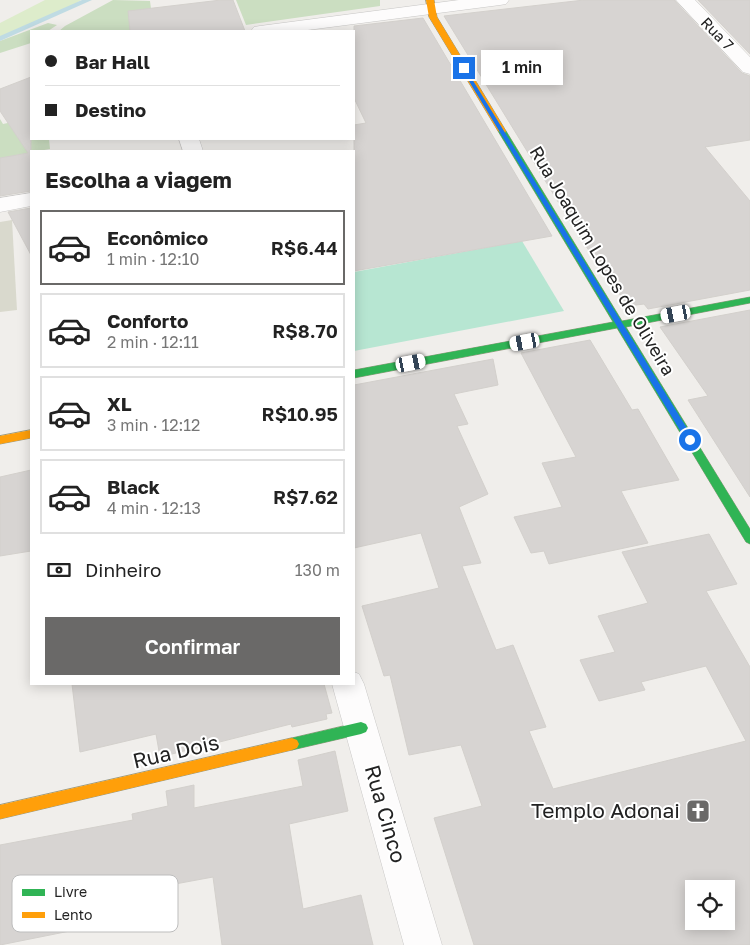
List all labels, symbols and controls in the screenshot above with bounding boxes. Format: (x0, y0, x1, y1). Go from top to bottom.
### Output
street label: Rua 7 (698, 13, 738, 54)
text: Bar Hall (75, 50, 150, 73)
callout: 1 min (482, 50, 564, 86)
route end (453, 57, 475, 79)
text: 1 min (502, 57, 542, 77)
text: Destino (75, 98, 146, 121)
street label: Rua Joaquim Lopes de Oliveira (525, 142, 680, 379)
text: Escolha a viagem (45, 166, 232, 193)
icon: car (47, 225, 92, 270)
text: Econômico (107, 226, 208, 249)
text: R$6.44 (271, 236, 338, 259)
text: 1 min · 12:10 (107, 249, 199, 269)
car (659, 304, 692, 324)
icon: car (47, 308, 92, 353)
text: Conforto (107, 309, 188, 332)
text: R$8.70 (272, 319, 338, 342)
text: 2 min · 12:11 (107, 332, 199, 352)
car (508, 332, 541, 352)
car (394, 353, 427, 373)
icon: car (47, 391, 92, 436)
text: XL (107, 392, 132, 415)
text: R$10.95 (262, 402, 338, 425)
text: 3 min · 12:12 (107, 415, 200, 435)
route start (679, 429, 701, 451)
icon: car (47, 474, 92, 519)
text: Black (107, 475, 160, 498)
text: R$7.62 (273, 485, 338, 508)
text: 4 min · 12:13 (107, 498, 201, 518)
icon: cash (45, 556, 73, 584)
text: Dinheiro (85, 558, 162, 581)
text: 130 m (295, 560, 340, 580)
button: Confirmar (45, 617, 340, 675)
street label: Rua Dois (130, 728, 221, 774)
street label: Rua Cinco (360, 762, 412, 866)
place label: Templo Adonai (531, 797, 680, 823)
church icon: Templo Adonai (685, 798, 711, 824)
legend (12, 875, 178, 932)
map controls (685, 880, 735, 930)
button: locate (685, 880, 735, 930)
text: Livre (54, 883, 87, 900)
text: Lento (54, 906, 92, 923)

